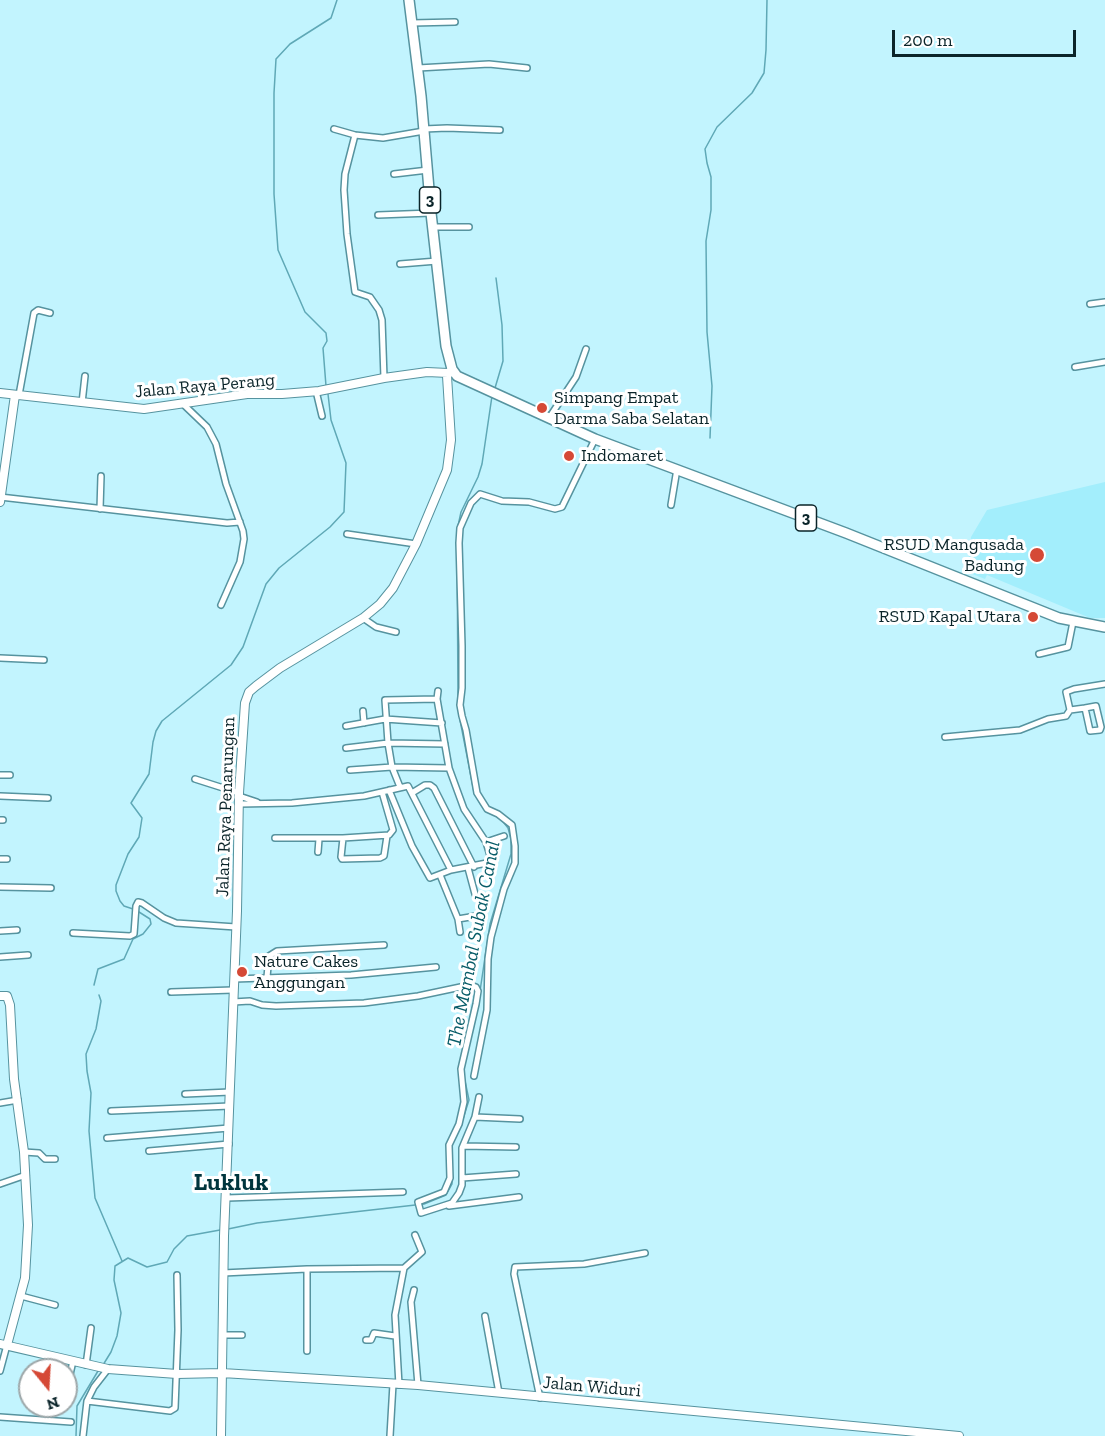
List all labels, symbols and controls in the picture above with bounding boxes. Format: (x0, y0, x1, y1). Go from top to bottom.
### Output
scale bar (895, 18, 1080, 56)
text: 200 m (903, 29, 953, 51)
road number: 3 (420, 187, 440, 213)
street label: Jalan Raya Perang (134, 369, 276, 403)
place label: Simpang Empat Darma Saba Selatan (554, 387, 709, 430)
marker: Simpang Empat Darma Saba Selatan (535, 401, 549, 415)
place label: Indomaret (581, 445, 663, 467)
marker: Indomaret (562, 449, 576, 463)
road number: 3 (796, 505, 816, 531)
place label: RSUD Mangusada Badung (884, 534, 1024, 576)
marker: RSUD Mangusada Badung (1028, 546, 1046, 564)
place label: RSUD Kapal Utara (879, 606, 1021, 628)
marker: RSUD Kapal Utara (1026, 610, 1040, 624)
street label: Jalan Raya Penarungan (212, 717, 240, 897)
water label: The Mambal Subak Canal (442, 839, 506, 1049)
place label: Nature Cakes Anggungan (254, 951, 358, 994)
marker: Nature Cakes Anggungan (235, 965, 249, 979)
district label: Lukluk (194, 1169, 268, 1197)
north arrow (18, 1358, 78, 1418)
street label: Jalan Widuri (542, 1372, 642, 1402)
text: N (44, 1393, 62, 1415)

